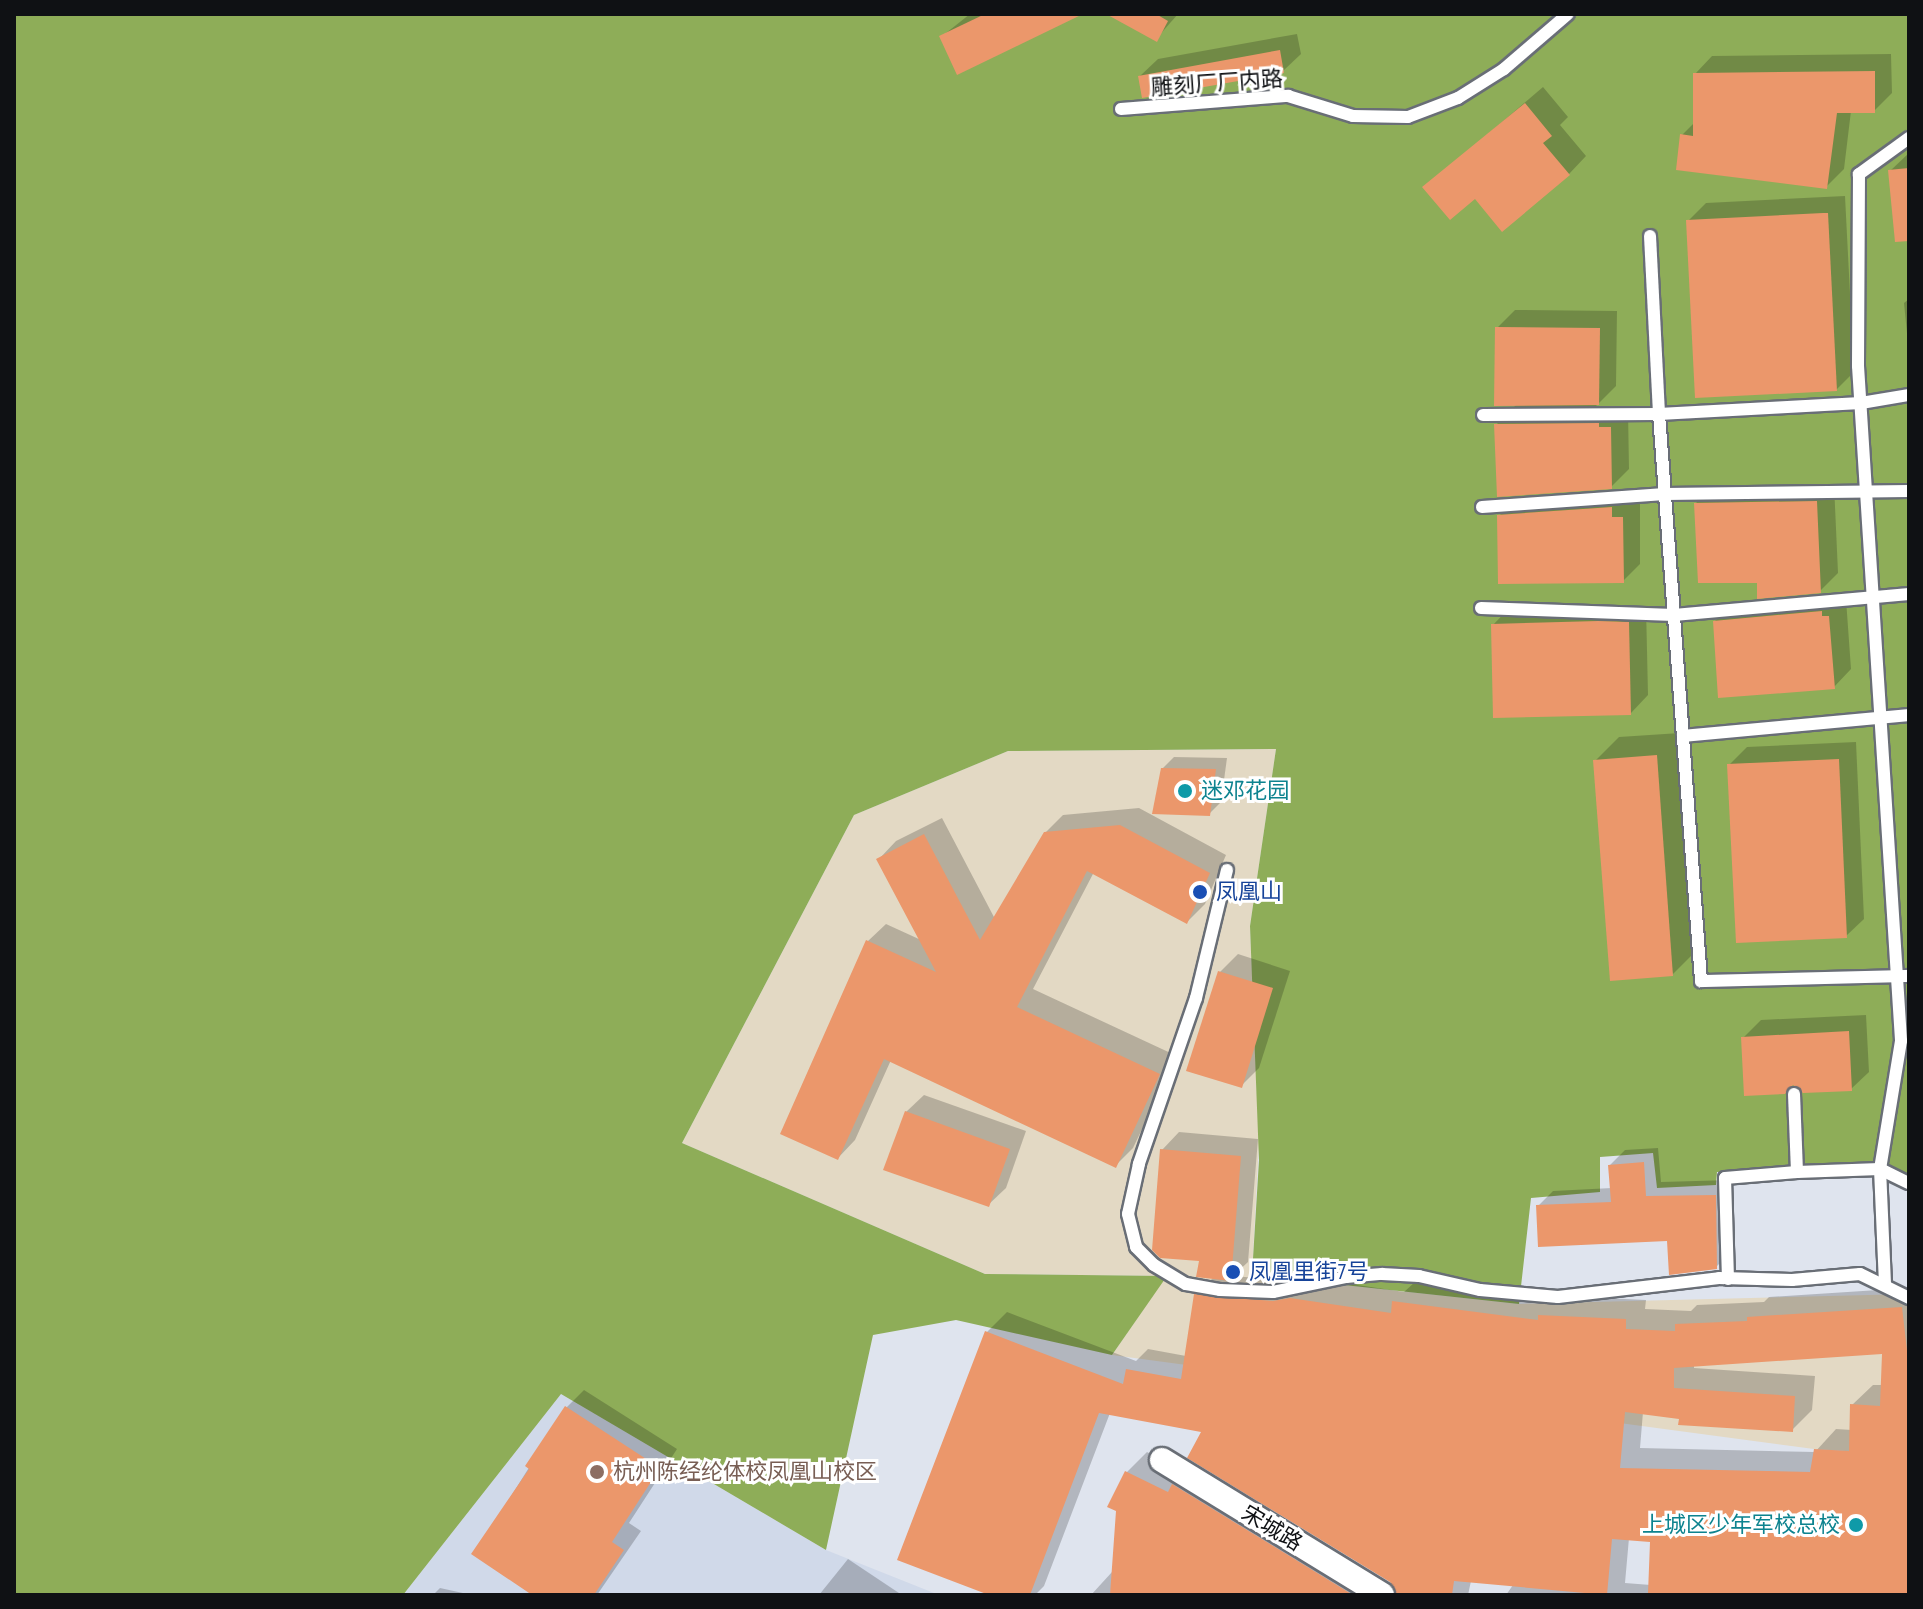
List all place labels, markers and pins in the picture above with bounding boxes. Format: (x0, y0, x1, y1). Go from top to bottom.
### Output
place label: 迷邓花园 (1201, 778, 1289, 804)
marker: 迷邓花园 (1176, 782, 1194, 800)
place label: 凤凰山 (1216, 879, 1282, 905)
marker: 凤凰山 (1191, 883, 1209, 901)
place label: 凤凰里街7号 (1249, 1259, 1369, 1285)
marker: 凤凰里街7号 (1224, 1263, 1242, 1281)
place label: 杭州陈经纶体校凤凰山校区 (613, 1459, 877, 1485)
marker: 杭州陈经纶体校凤凰山校区 (588, 1463, 606, 1481)
place label: 上城区少年军校总校 (1642, 1512, 1840, 1538)
marker: 上城区少年军校总校 (1847, 1516, 1865, 1534)

